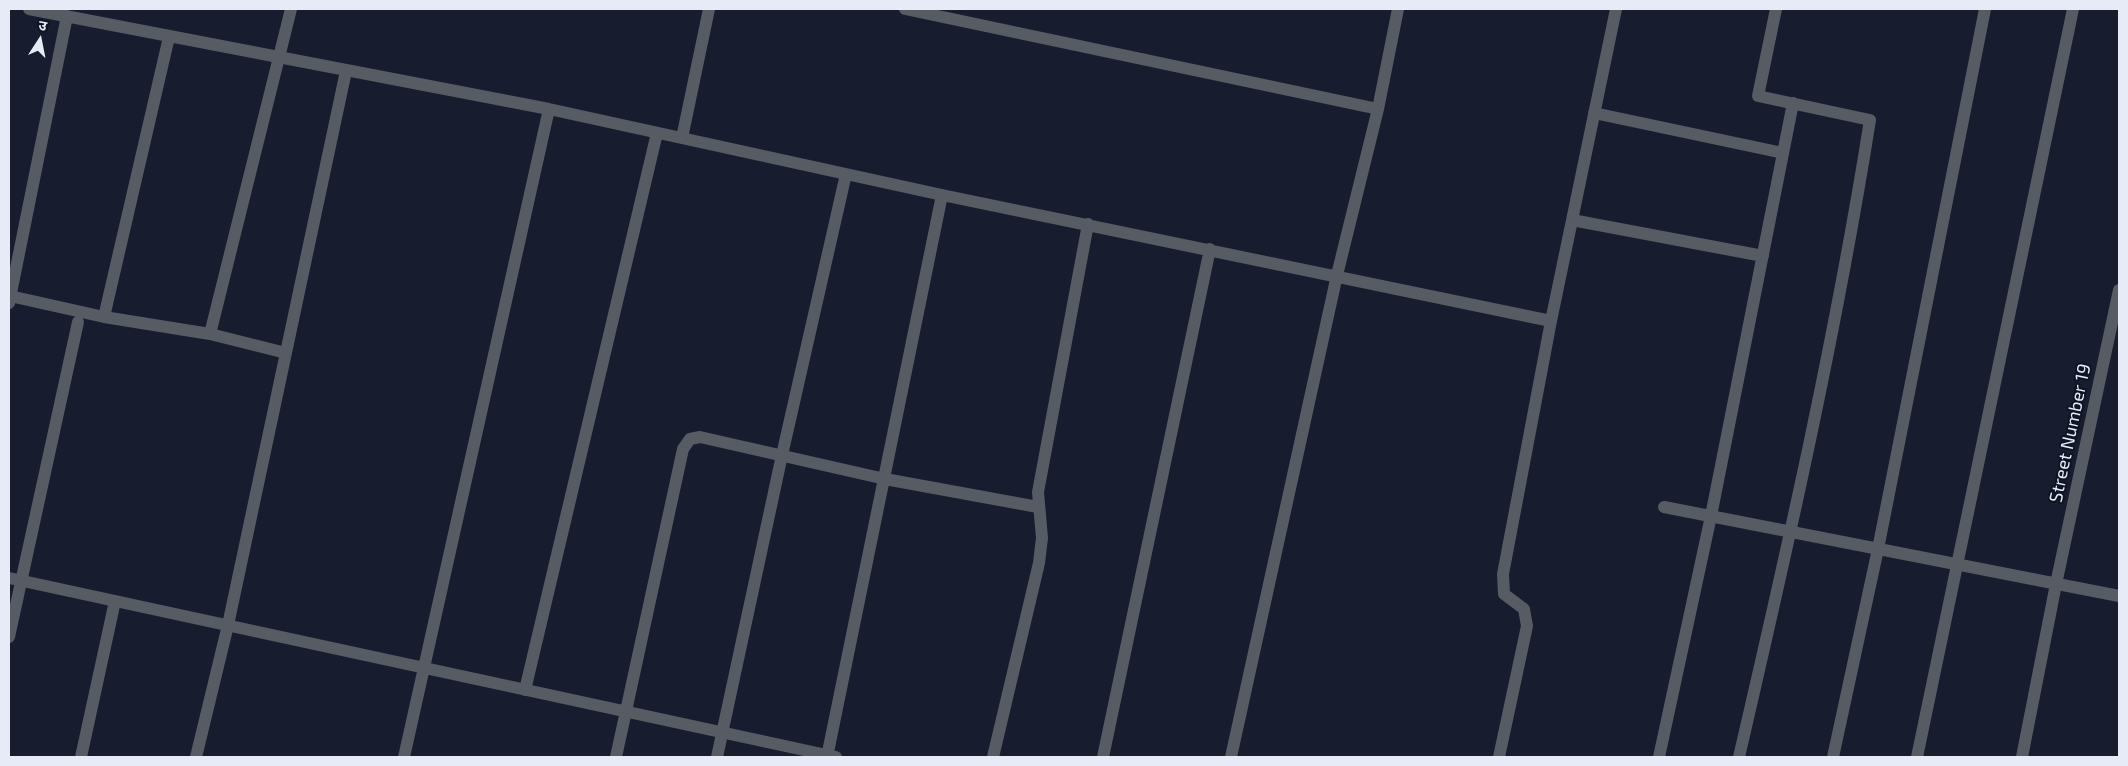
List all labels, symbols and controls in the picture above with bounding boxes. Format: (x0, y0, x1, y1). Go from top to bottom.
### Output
north arrow (15, 15, 65, 65)
text: उ (37, 16, 49, 34)
street label: Street Number 19 (2045, 362, 2095, 504)

